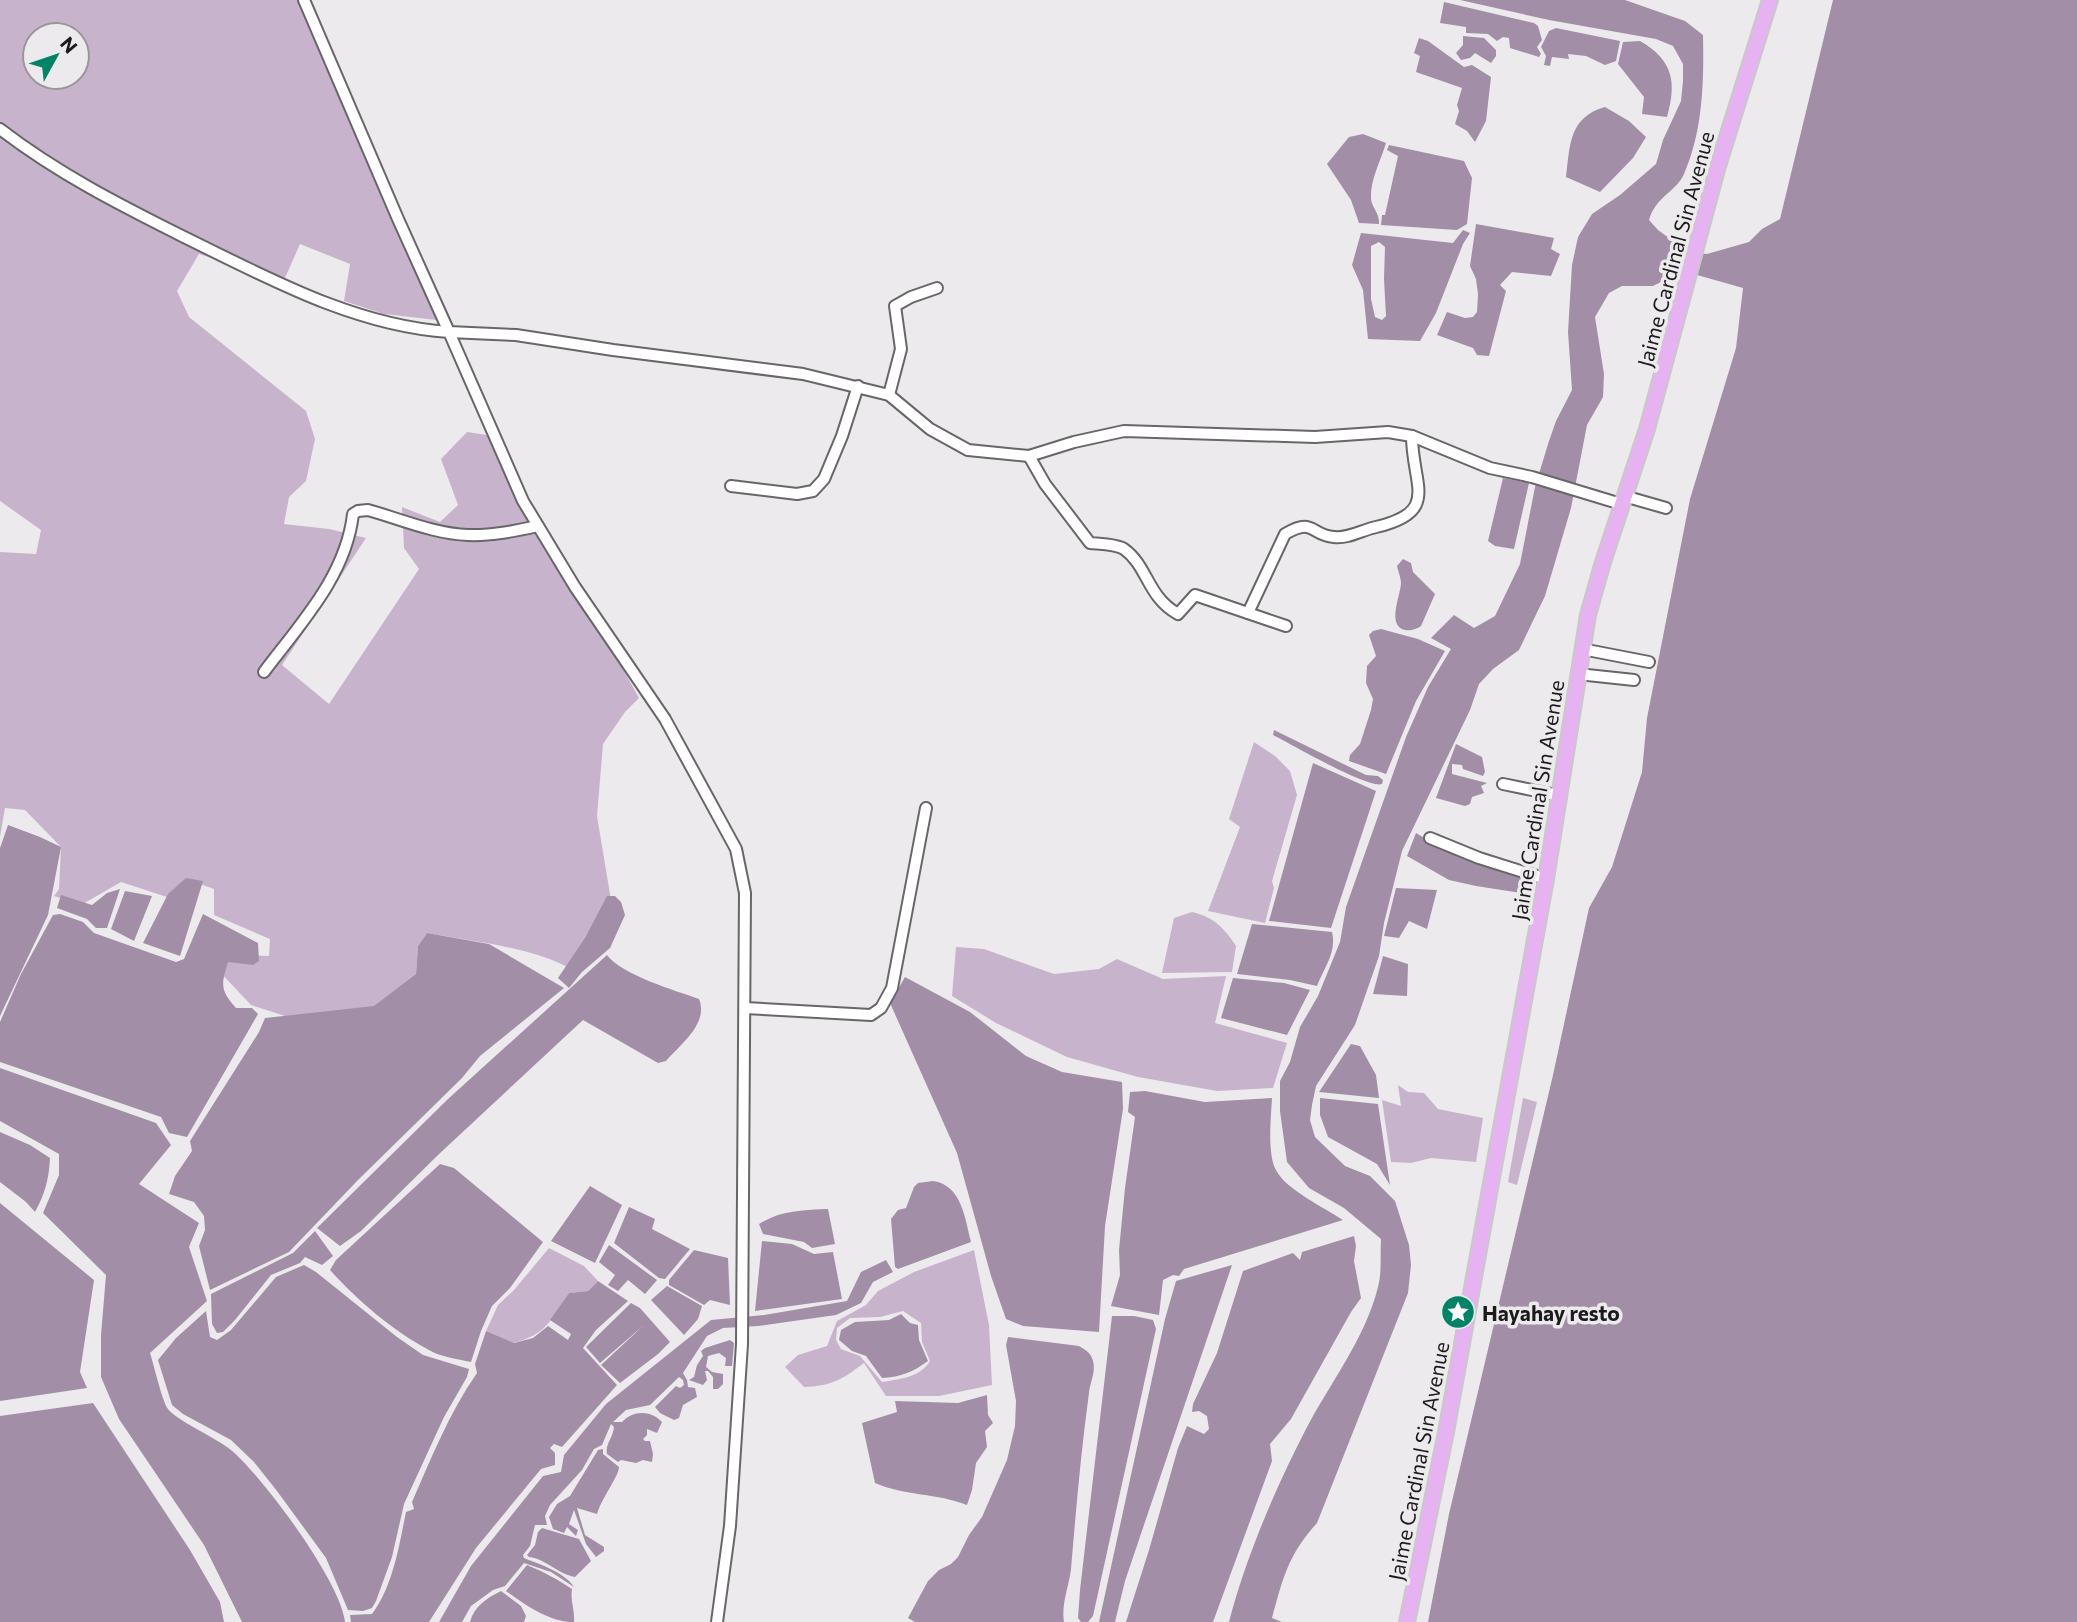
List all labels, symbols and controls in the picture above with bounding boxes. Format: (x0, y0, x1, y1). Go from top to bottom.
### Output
north arrow (21, 21, 91, 91)
text: N (56, 32, 83, 58)
street label: Jaime Cardinal Sin Avenue (1631, 128, 1719, 370)
street label: Jaime Cardinal Sin Avenue (1506, 678, 1568, 922)
place icon: Hayahay resto (1439, 1293, 1477, 1331)
place label: Hayahay resto (1482, 1300, 1620, 1325)
street label: Jaime Cardinal Sin Avenue (1383, 1339, 1453, 1583)

